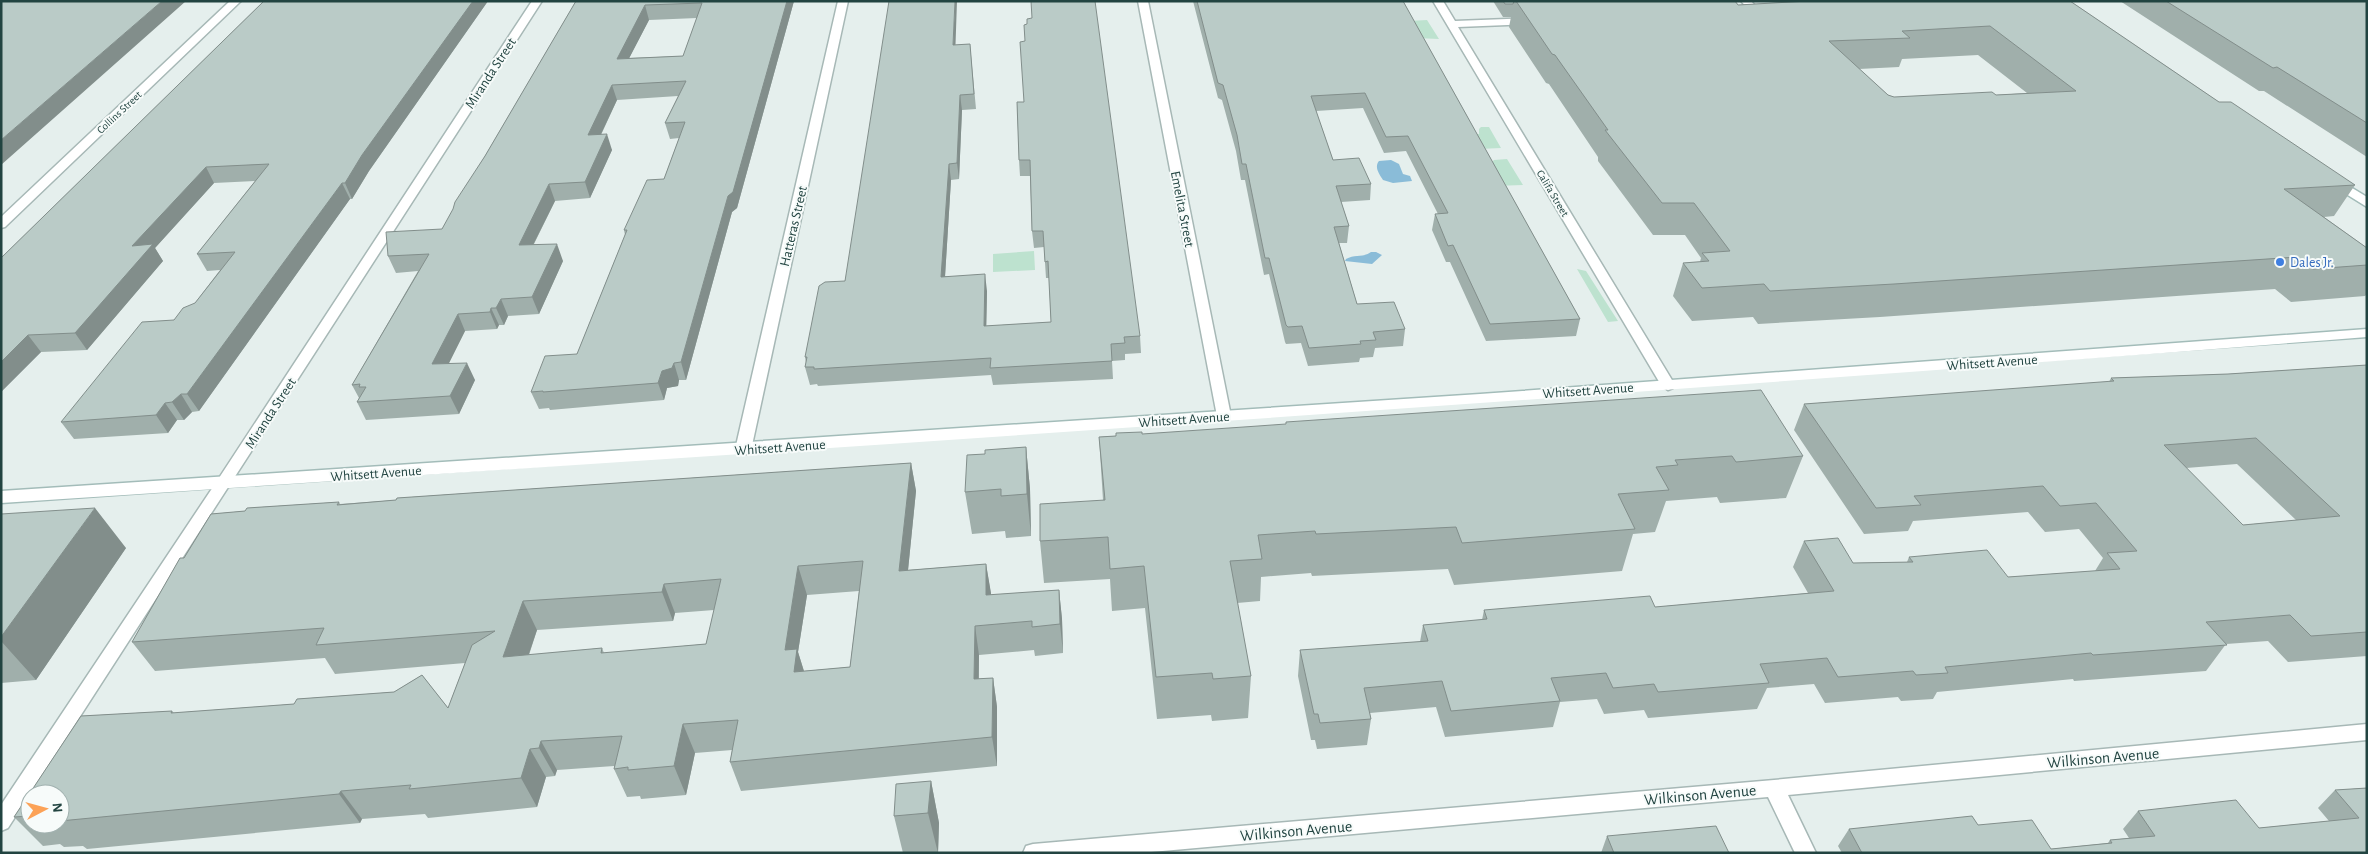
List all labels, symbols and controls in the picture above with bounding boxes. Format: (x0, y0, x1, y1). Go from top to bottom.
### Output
street label: Miranda Street (463, 35, 519, 111)
street label: Collins Street (95, 89, 144, 136)
street label: Califa Street (1534, 168, 1571, 219)
street label: Emelita Street (1168, 170, 1196, 249)
street label: Hatteras Street (778, 184, 810, 268)
marker: Dales Jr. (2274, 256, 2286, 268)
place label: Dales Jr. (2290, 256, 2334, 270)
street label: Whitsett Avenue (1946, 353, 2038, 373)
street label: Miranda Street (243, 375, 299, 451)
street label: Whitsett Avenue (1542, 381, 1634, 401)
street label: Whitsett Avenue (1138, 410, 1230, 430)
street label: Whitsett Avenue (734, 438, 826, 458)
street label: Whitsett Avenue (330, 464, 422, 484)
street label: Wilkinson Avenue (2046, 745, 2160, 771)
street label: Wilkinson Avenue (1643, 782, 1757, 808)
north arrow (20, 784, 70, 834)
text: N (49, 802, 64, 813)
street label: Wilkinson Avenue (1239, 818, 1353, 844)

